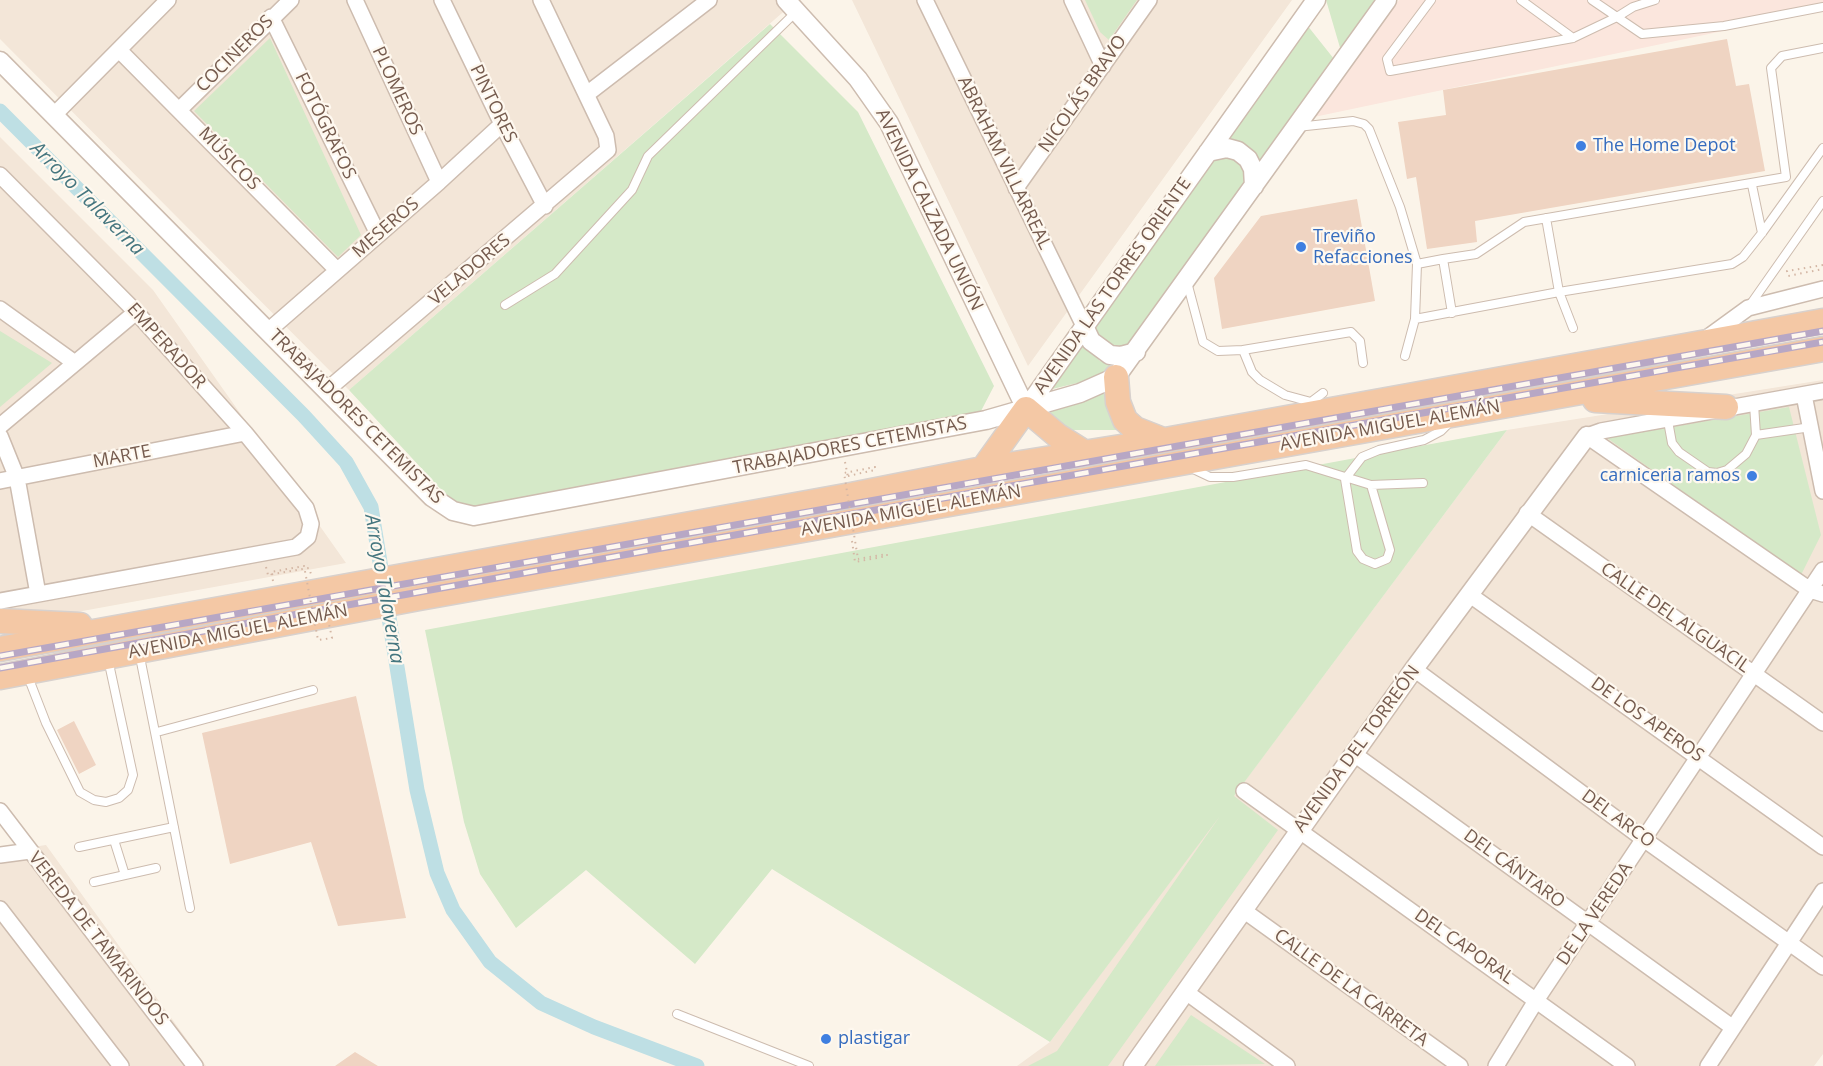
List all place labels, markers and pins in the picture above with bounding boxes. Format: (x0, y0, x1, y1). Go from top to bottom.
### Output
place label: The Home Depot (1593, 135, 1736, 157)
marker: The Home Depot (1574, 139, 1588, 153)
place label: Treviño Refacciones (1313, 226, 1413, 268)
marker: Treviño Refacciones (1294, 240, 1308, 254)
place label: carniceria ramos (1600, 465, 1740, 487)
marker: carniceria ramos (1745, 469, 1759, 483)
place label: plastigar (838, 1028, 910, 1050)
marker: plastigar (819, 1032, 833, 1046)

